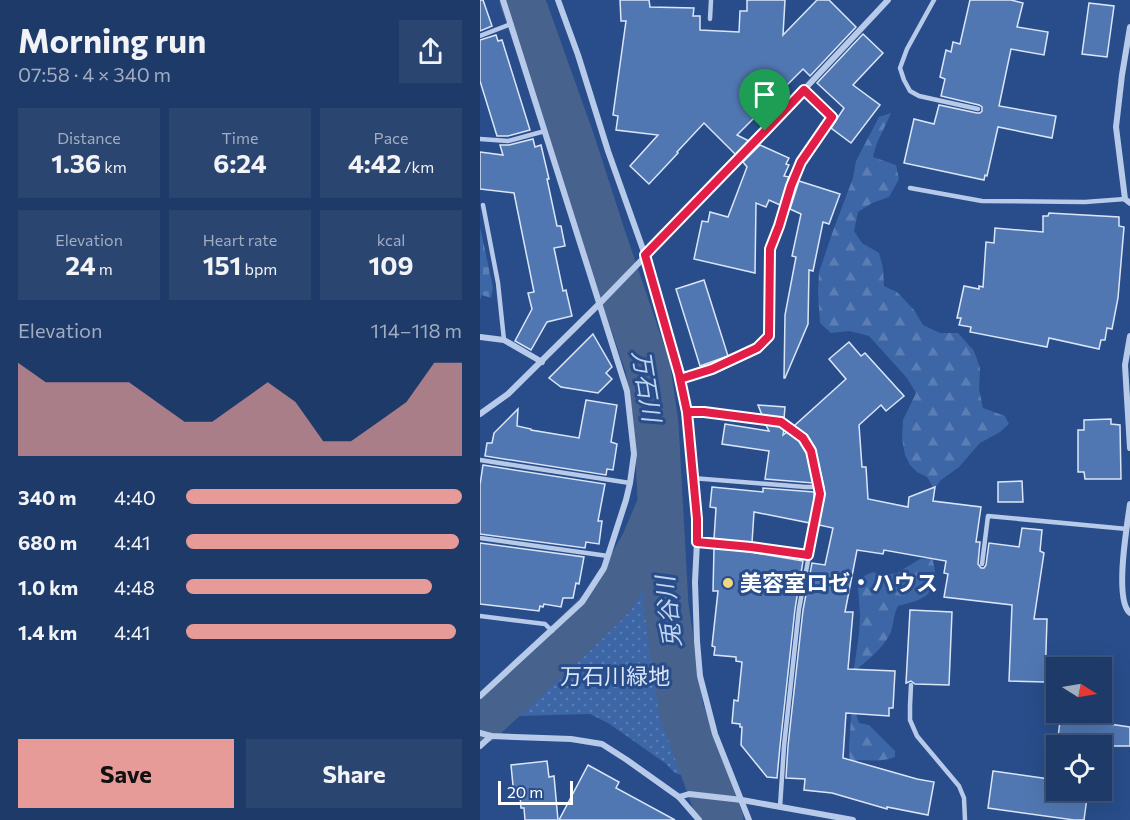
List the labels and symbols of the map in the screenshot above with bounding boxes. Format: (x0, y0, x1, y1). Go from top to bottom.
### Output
pin (739, 69, 790, 131)
water label: 万石川 (628, 348, 668, 427)
place label: 美容室ロゼ・ハウス (740, 569, 938, 596)
water label: 兎谷川 (649, 572, 686, 649)
marker: 美容室ロゼ・ハウス (721, 576, 735, 590)
north arrow (1046, 657, 1112, 723)
park label: 万石川緑地 (560, 662, 670, 689)
scale bar (498, 778, 573, 806)

